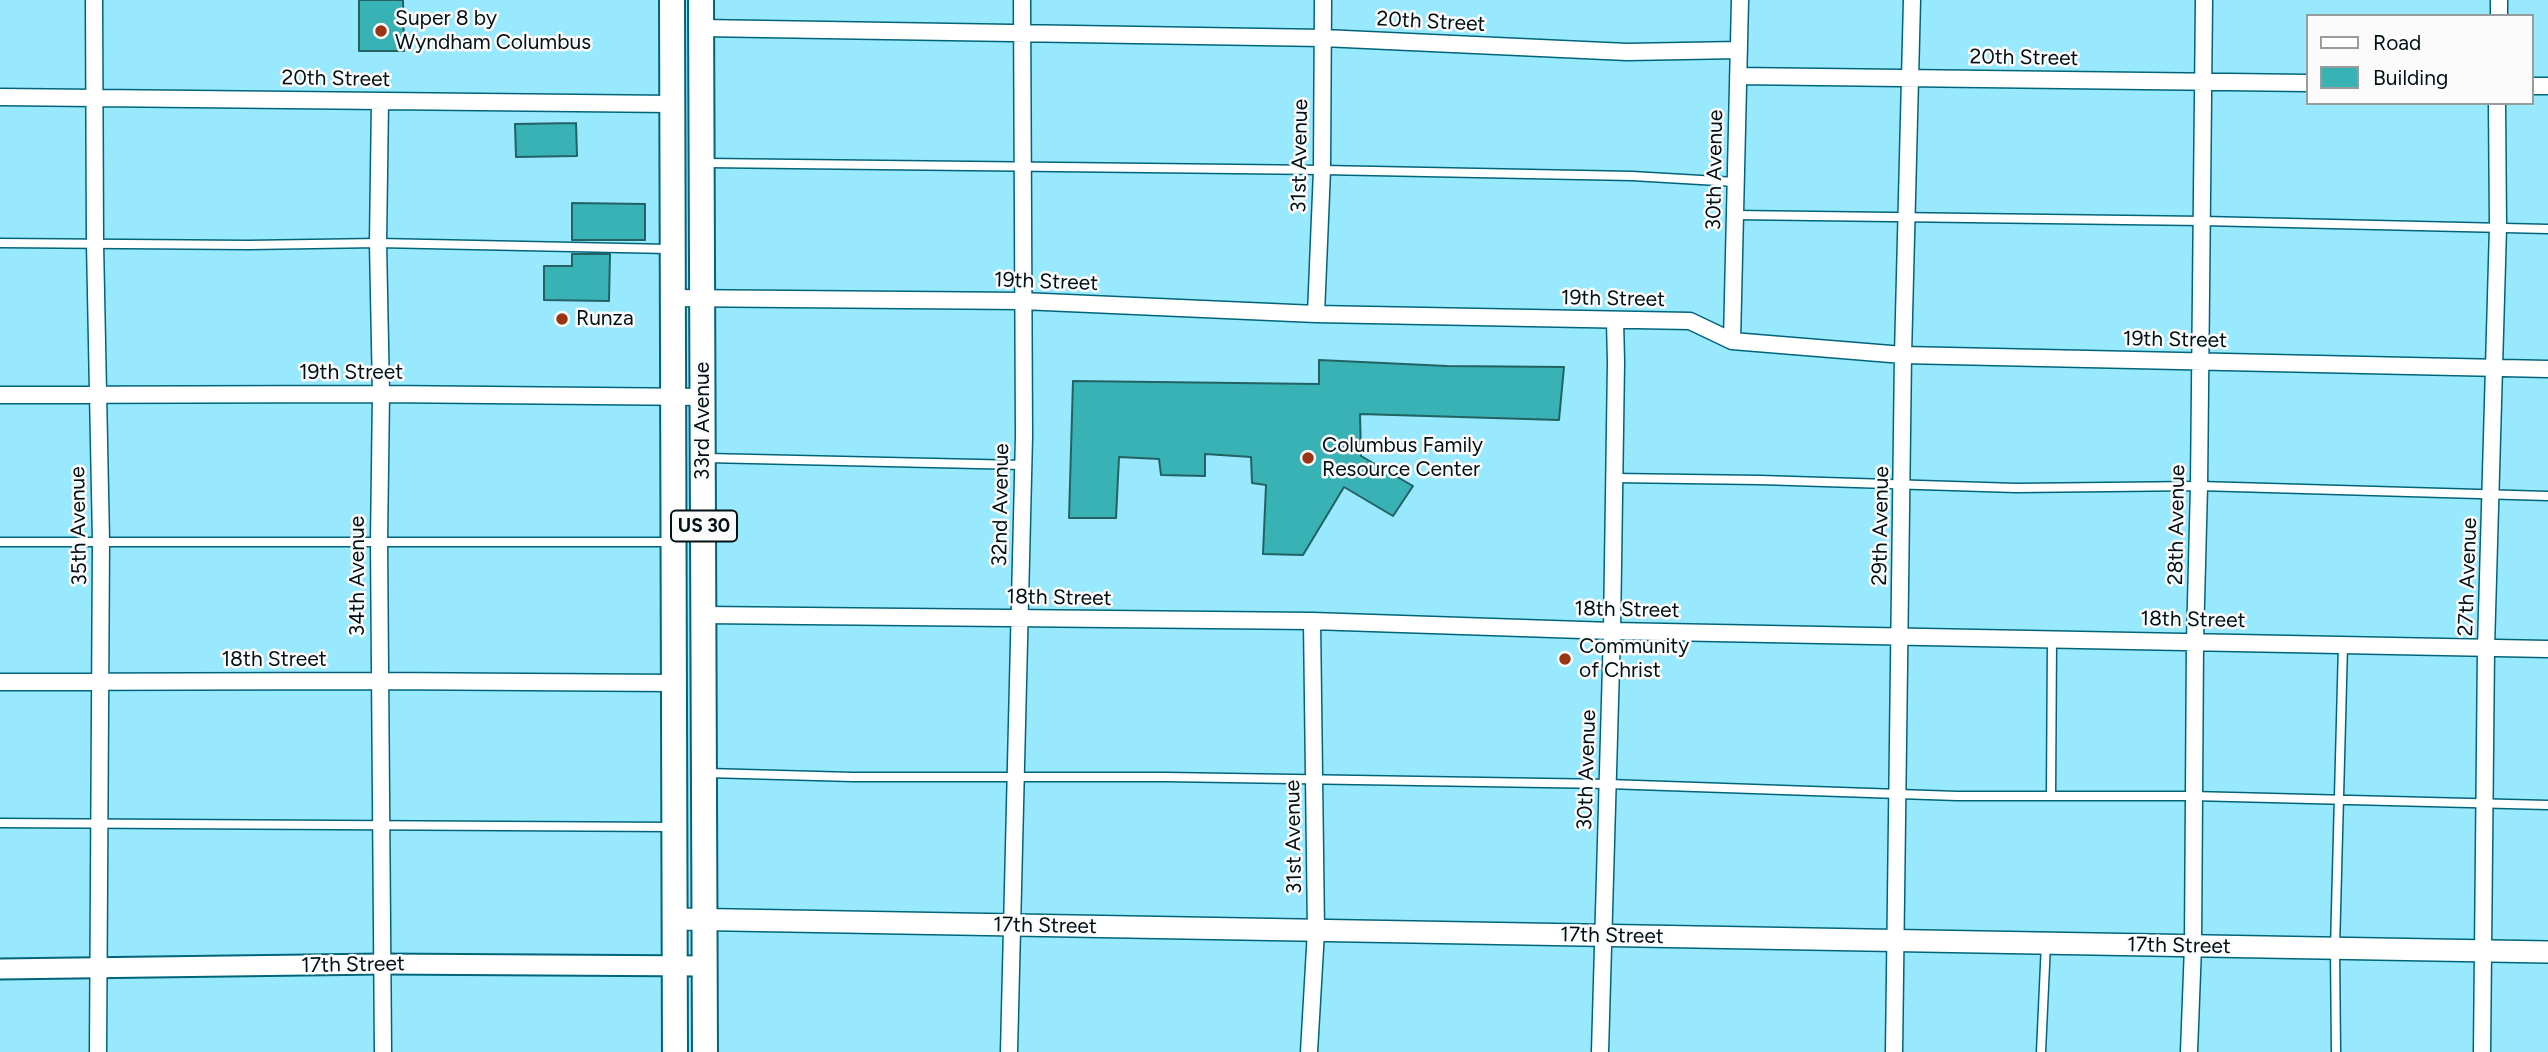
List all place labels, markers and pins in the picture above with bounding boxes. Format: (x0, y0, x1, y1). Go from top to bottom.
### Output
place label: Super 8 by Wyndham Columbus (395, 6, 591, 56)
marker: Super 8 by Wyndham Columbus (373, 23, 389, 39)
place label: Runza (576, 306, 634, 332)
marker: Runza (554, 311, 570, 327)
place label: Columbus Family Resource Center (1322, 433, 1483, 483)
marker: Columbus Family Resource Center (1300, 450, 1316, 466)
place label: Community of Christ (1579, 634, 1689, 684)
marker: Community of Christ (1557, 651, 1573, 667)

